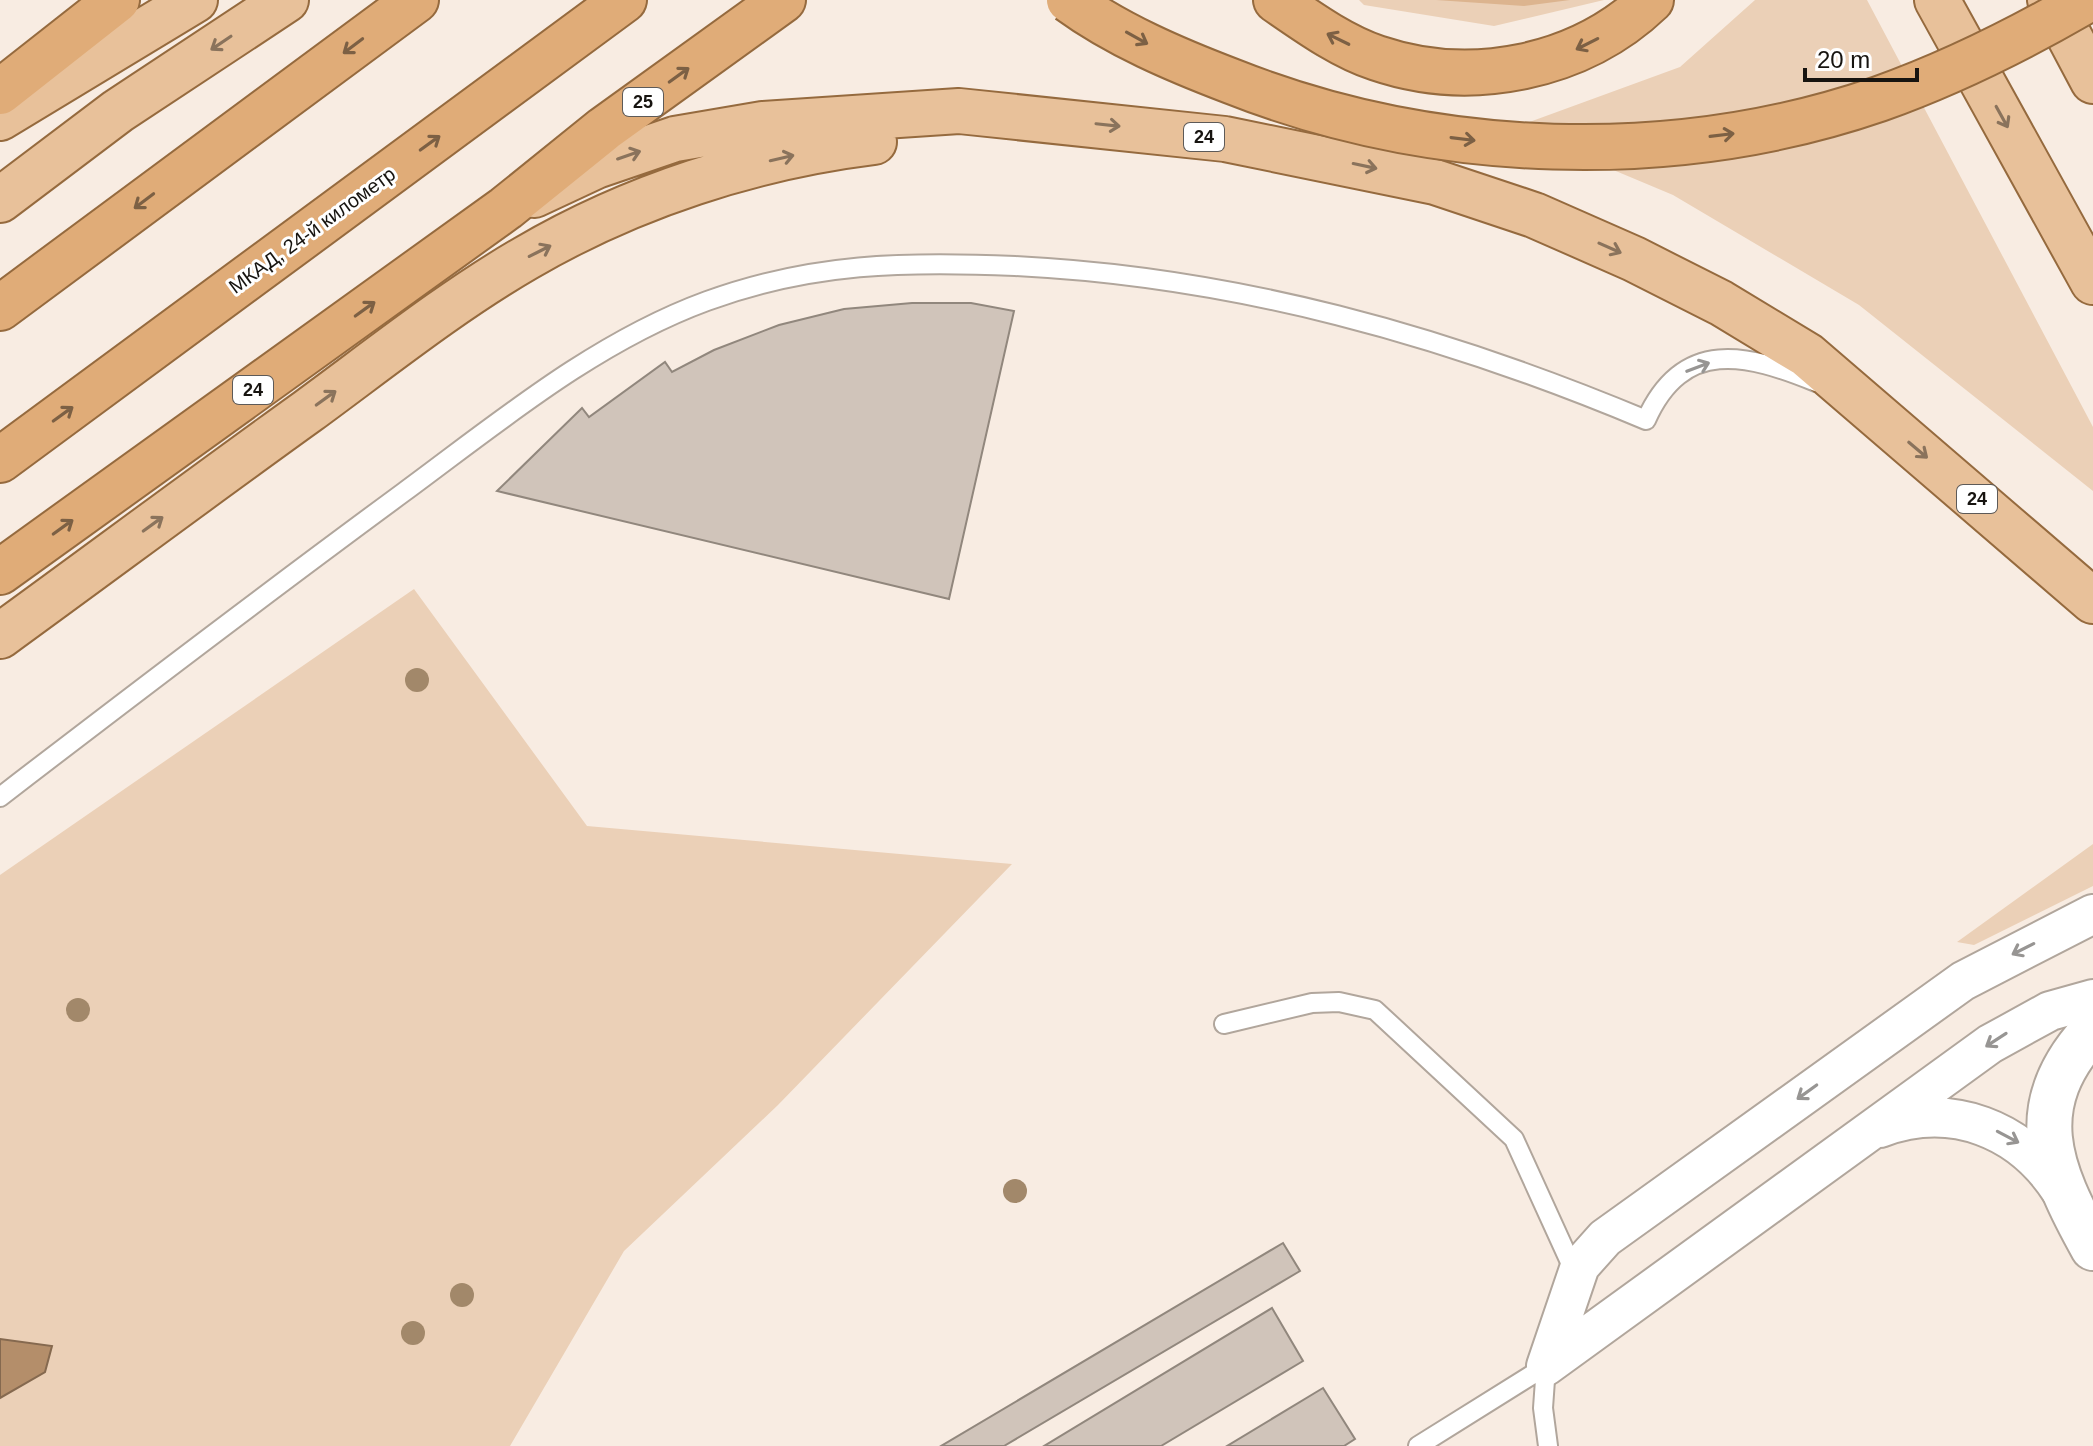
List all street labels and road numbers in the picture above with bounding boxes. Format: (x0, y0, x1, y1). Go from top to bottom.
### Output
road number: 25 (623, 88, 663, 116)
road number: 24 (1184, 123, 1224, 151)
street label: МКАД, 24-й километр (225, 162, 399, 298)
road number: 24 (233, 376, 273, 404)
road number: 24 (1957, 485, 1997, 513)

